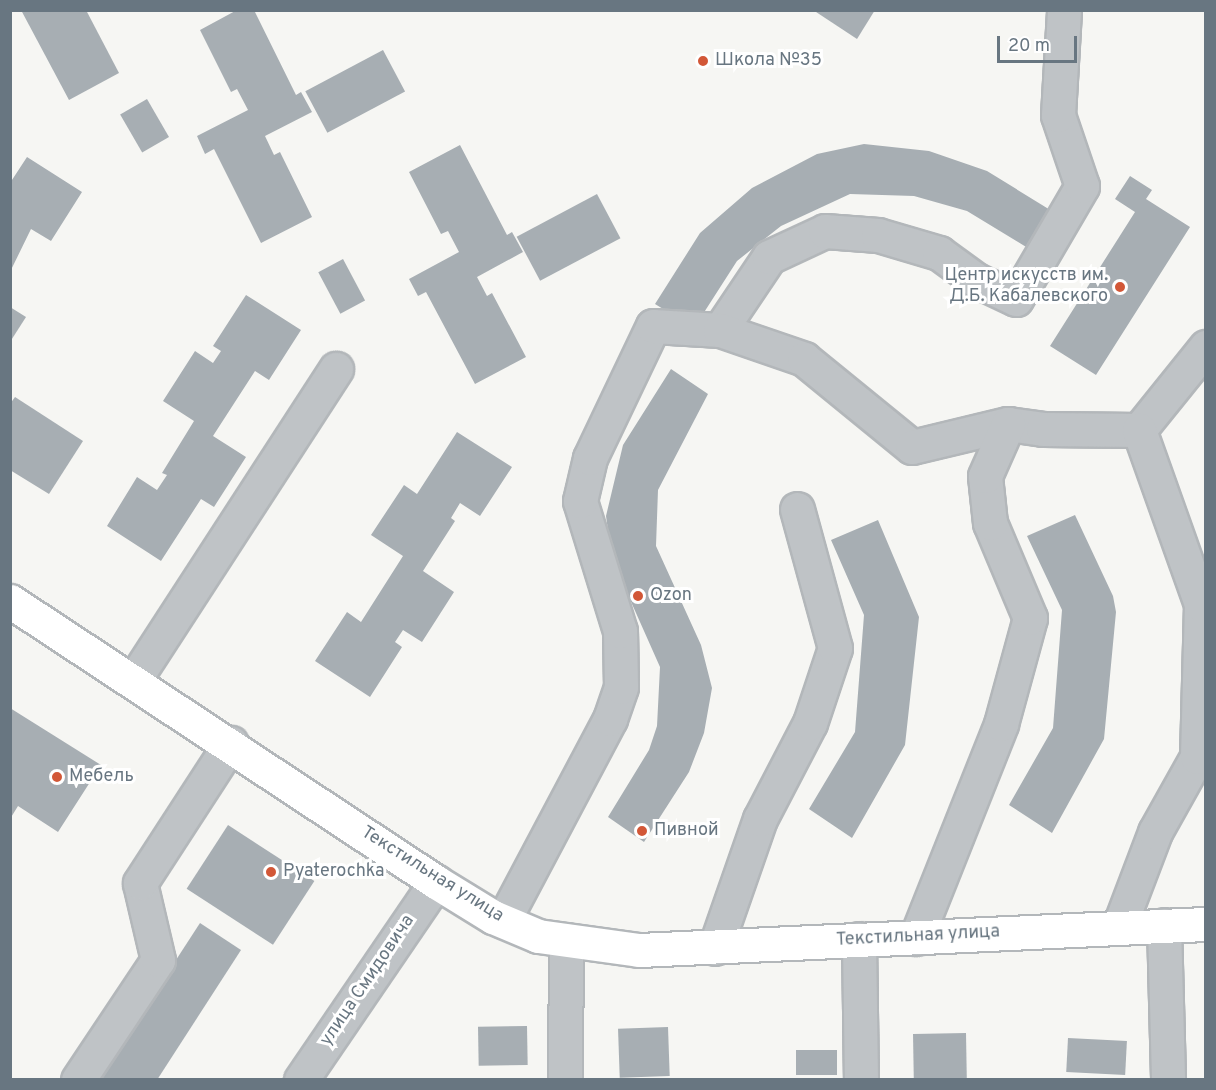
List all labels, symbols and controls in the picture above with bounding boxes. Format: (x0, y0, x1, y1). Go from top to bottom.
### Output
scale bar (1000, 24, 1080, 62)
text: 20 m (1008, 35, 1050, 58)
place label: Школа №35 (715, 50, 822, 72)
marker: Школа №35 (696, 54, 710, 68)
place label: Центр искусств им. Д.Б. Кабалевского (944, 266, 1108, 308)
marker: Центр искусств им. Д.Б. Кабалевского (1113, 280, 1127, 294)
place label: Ozon (650, 585, 692, 607)
marker: Ozon (631, 589, 645, 603)
place label: Мебель (69, 766, 134, 788)
marker: Мебель (50, 770, 64, 784)
place label: Пивной (654, 820, 719, 842)
street label: Текстильная улица (357, 822, 507, 928)
marker: Пивной (635, 824, 649, 838)
place label: Pyaterochka (283, 861, 384, 883)
marker: Pyaterochka (264, 865, 278, 879)
street label: улица Смидовича (316, 911, 420, 1051)
street label: Текстильная улица (836, 922, 1000, 952)

